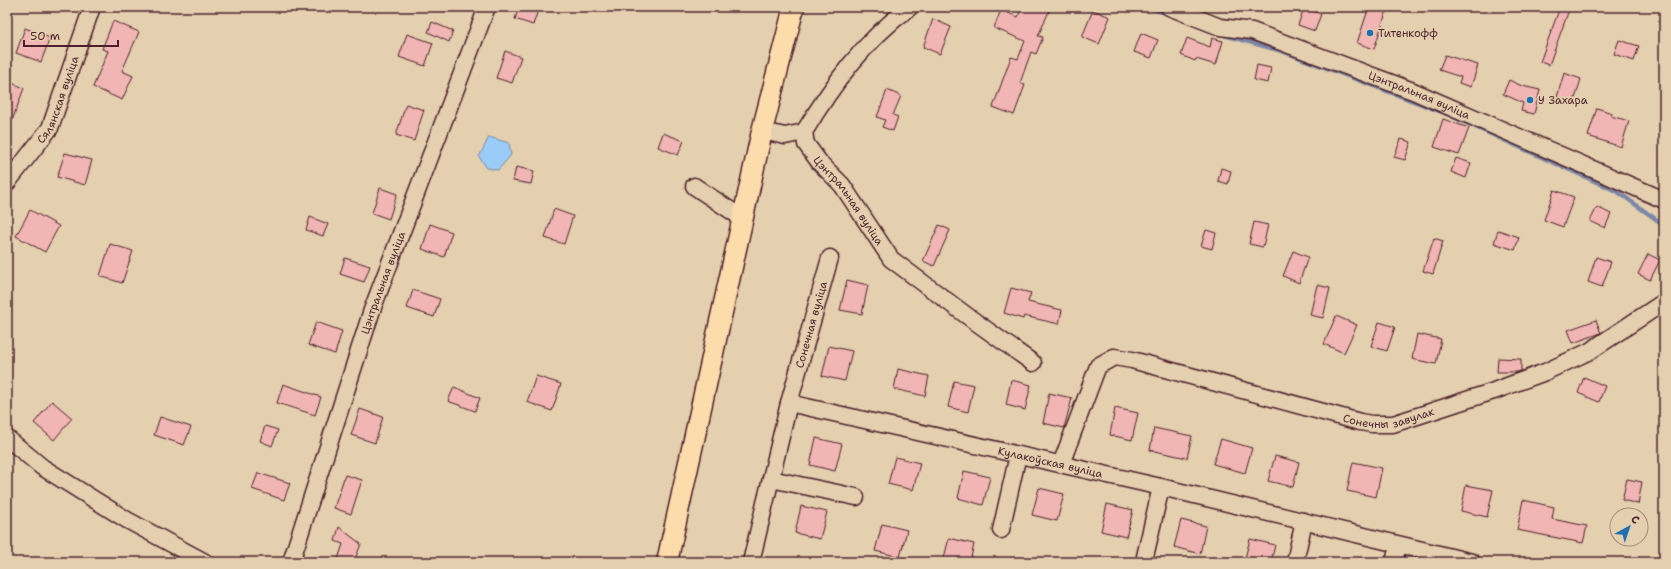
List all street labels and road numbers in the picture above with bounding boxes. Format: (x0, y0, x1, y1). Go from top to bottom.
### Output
street label: Сялянская вуліца (33, 54, 82, 146)
street label: Цэнтральная вуліца (1366, 68, 1472, 122)
street label: Цэнтральная вуліца (810, 153, 887, 248)
street label: Цэнтральная вуліца (357, 229, 409, 336)
street label: Сонечная вуліца (792, 279, 831, 370)
street label: Сонечны завулак (1341, 404, 1436, 432)
street label: Кулакоўская вуліца (997, 443, 1104, 481)

